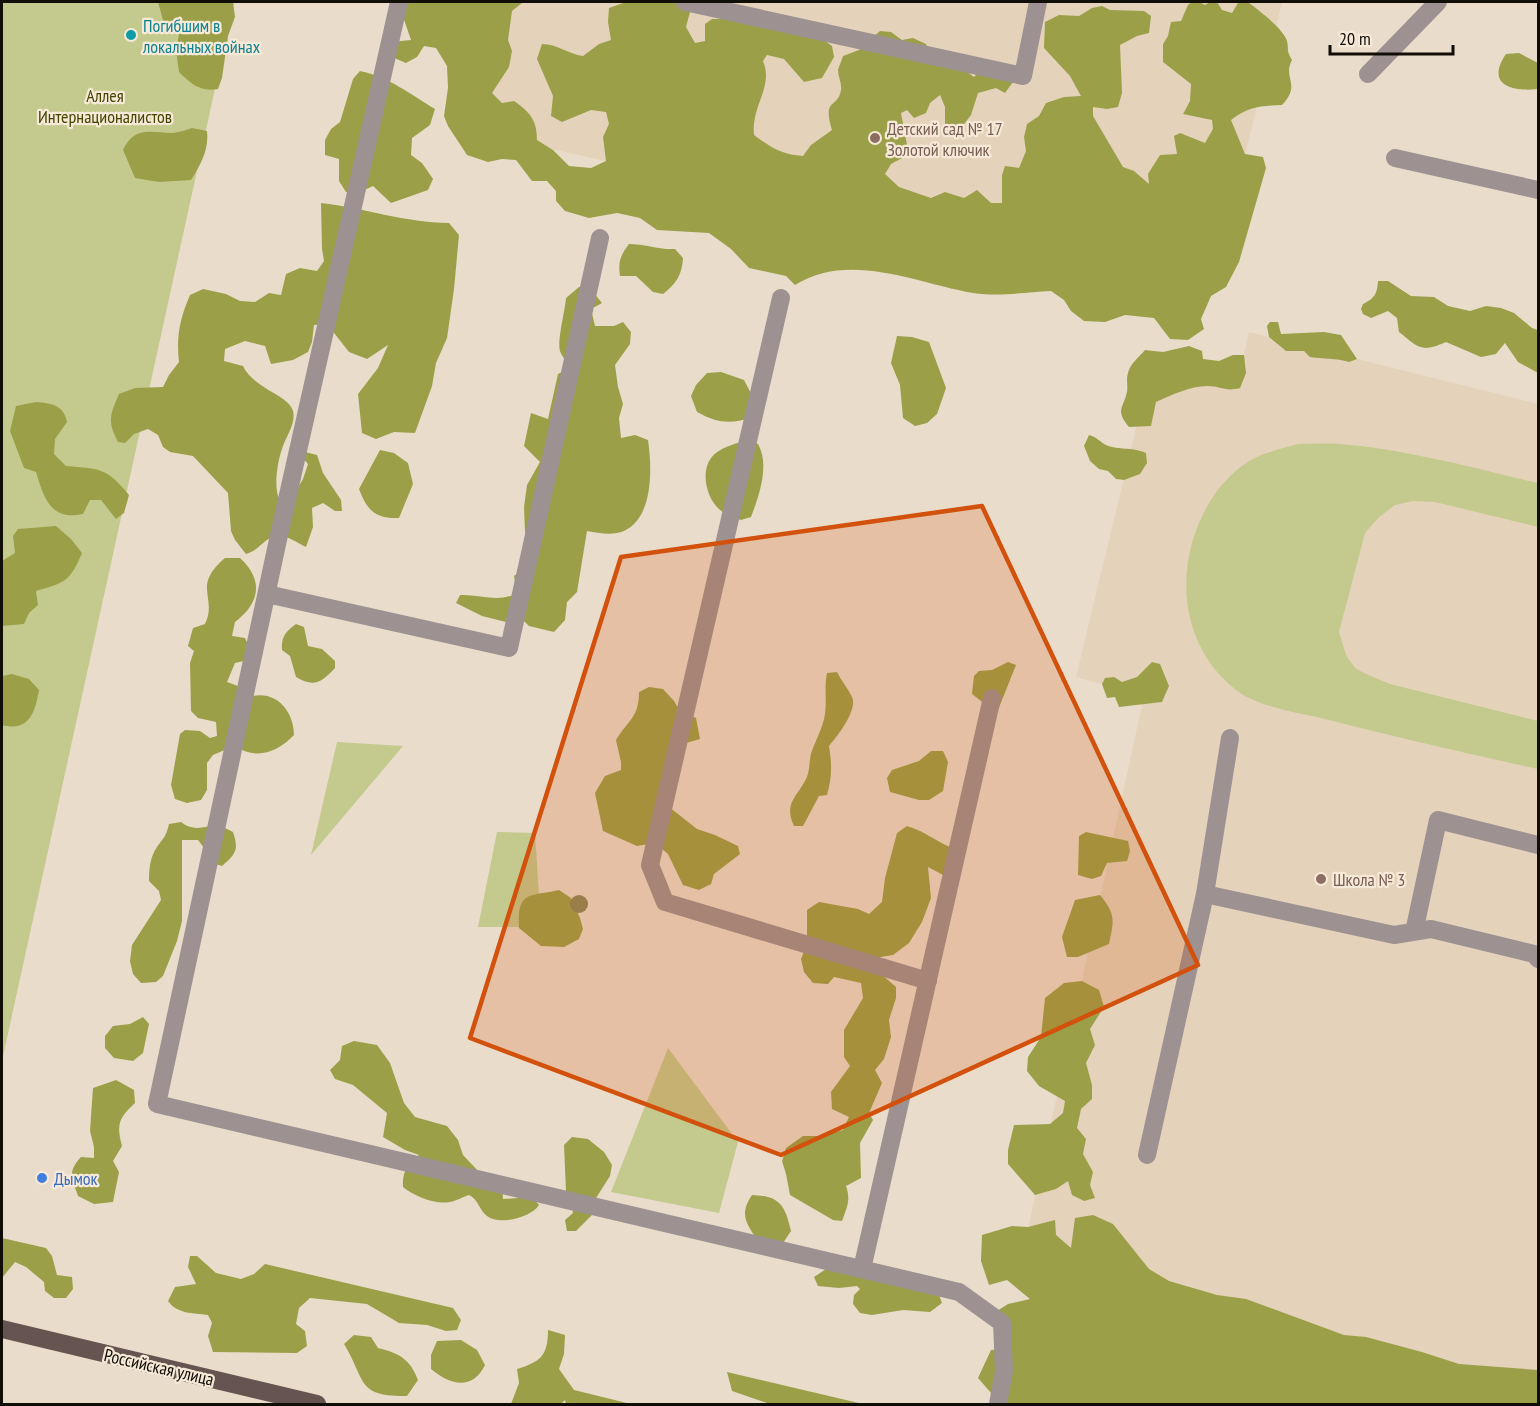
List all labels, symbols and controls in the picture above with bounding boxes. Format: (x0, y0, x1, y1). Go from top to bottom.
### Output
place label: Погибшим в локальных войнах (142, 14, 261, 58)
scale bar (1330, 18, 1453, 56)
text: 20 m (1339, 27, 1371, 50)
marker: Погибшим в локальных войнах (124, 28, 138, 42)
park label: Аллея Интернационалистов (38, 84, 172, 128)
place label: Детский сад № 17 Золотой ключик (887, 117, 1003, 161)
marker: Детский сад № 17 Золотой ключик (868, 131, 882, 145)
place label: Школа № 3 (1333, 868, 1405, 891)
marker: Школа № 3 (1314, 872, 1328, 886)
place label: Дымок (54, 1167, 98, 1190)
marker: Дымок (35, 1171, 49, 1185)
street label: Российская улица (102, 1343, 216, 1391)

